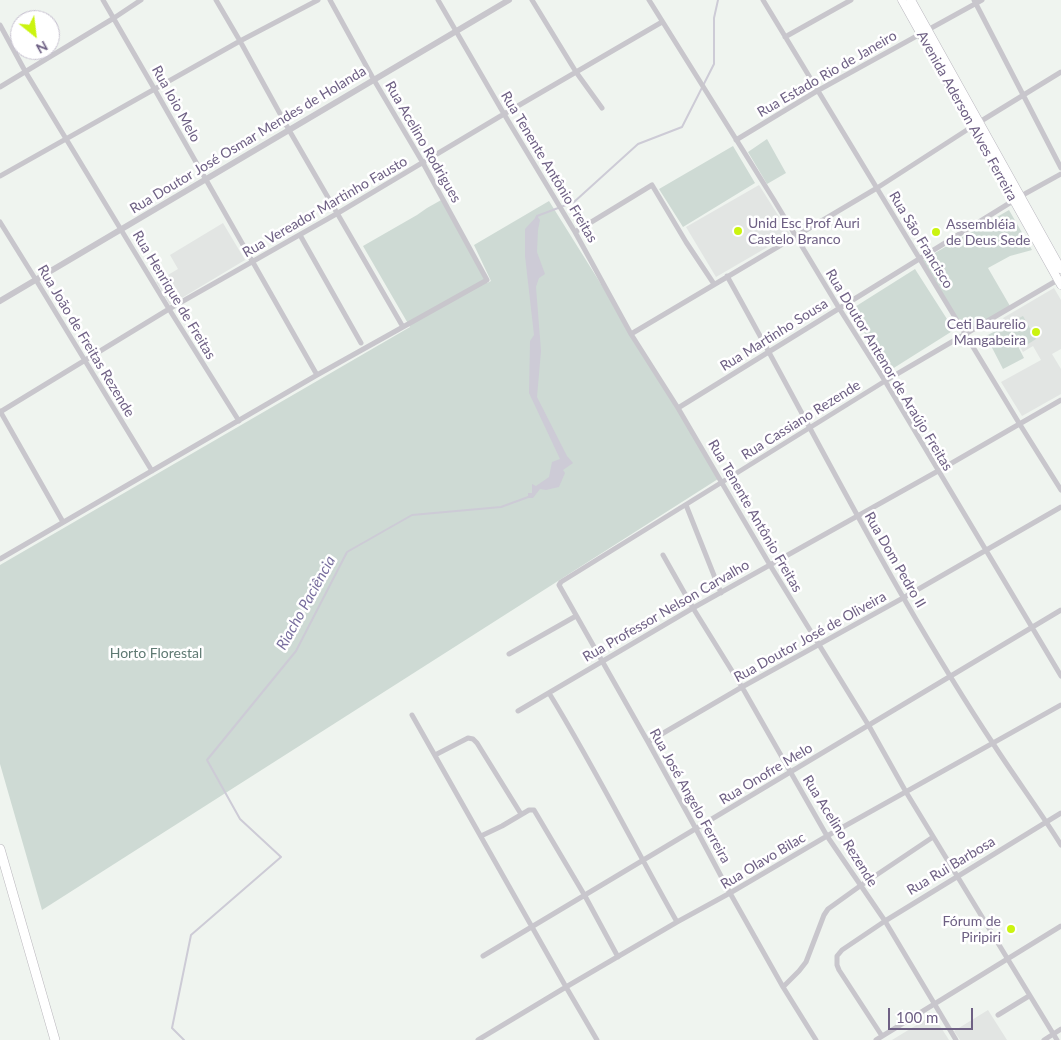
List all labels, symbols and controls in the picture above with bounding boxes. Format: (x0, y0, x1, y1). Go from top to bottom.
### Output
north arrow (10, 10, 60, 60)
street label: Rua Estado Rio de Janeiro (754, 27, 900, 121)
street label: Avenida Aderson Alves Ferreira (913, 28, 1021, 204)
text: N (33, 38, 51, 58)
street label: Rua Doutor José Osmar Mendes de Holanda (127, 63, 369, 217)
street label: Rua Ioio Melo (148, 63, 204, 145)
street label: Rua Acelino Rodrigues (381, 78, 465, 206)
street label: Rua Tenente Antônio Freitas (497, 88, 601, 246)
street label: Rua Vereador Martinho Fausto (240, 153, 410, 261)
street label: Rua São Francisco (885, 188, 957, 292)
place label: Unid Esc Prof Auri Castelo Branco (748, 215, 860, 248)
place label: Assembléia de Deus Sede (946, 216, 1030, 248)
marker: Unid Esc Prof Auri Castelo Branco (732, 225, 744, 237)
marker: Assembléia de Deus Sede (930, 226, 942, 238)
street label: Rua Henrique de Freitas (129, 228, 219, 362)
street label: Rua João de Freitas Rezende (34, 262, 138, 420)
street label: Rua Doutor Antenor de Araújo Freitas (822, 266, 956, 474)
street label: Rua Martinho Sousa (717, 295, 831, 375)
place label: Ceti Baurelio Mangabeira (947, 316, 1026, 348)
marker: Ceti Baurelio Mangabeira (1030, 326, 1042, 338)
street label: Rua Cassiano Rezende (738, 377, 864, 463)
street label: Rua Tenente Antônio Freitas (704, 437, 806, 595)
street label: Rua Dom Pedro II (861, 509, 929, 611)
water label: Riacho Paciência (273, 553, 339, 653)
street label: Rua Professor Nelson Carvalho (580, 556, 752, 666)
street label: Rua Doutor José de Oliveira (731, 588, 889, 686)
park label: Horto Florestal (110, 645, 202, 661)
street label: Rua José Angelo Ferreira (646, 726, 734, 866)
street label: Rua Onofre Melo (716, 740, 816, 808)
street label: Rua Acelino Rezende (799, 772, 881, 890)
street label: Rua Olavo Bilac (718, 829, 808, 893)
street label: Rua Rui Barbosa (904, 833, 998, 899)
place label: Fórum de Piripiri (943, 913, 1001, 946)
marker: Fórum de Piripiri (1005, 923, 1017, 935)
scale bar (891, 998, 976, 1030)
text: 100 m (896, 1008, 938, 1026)

